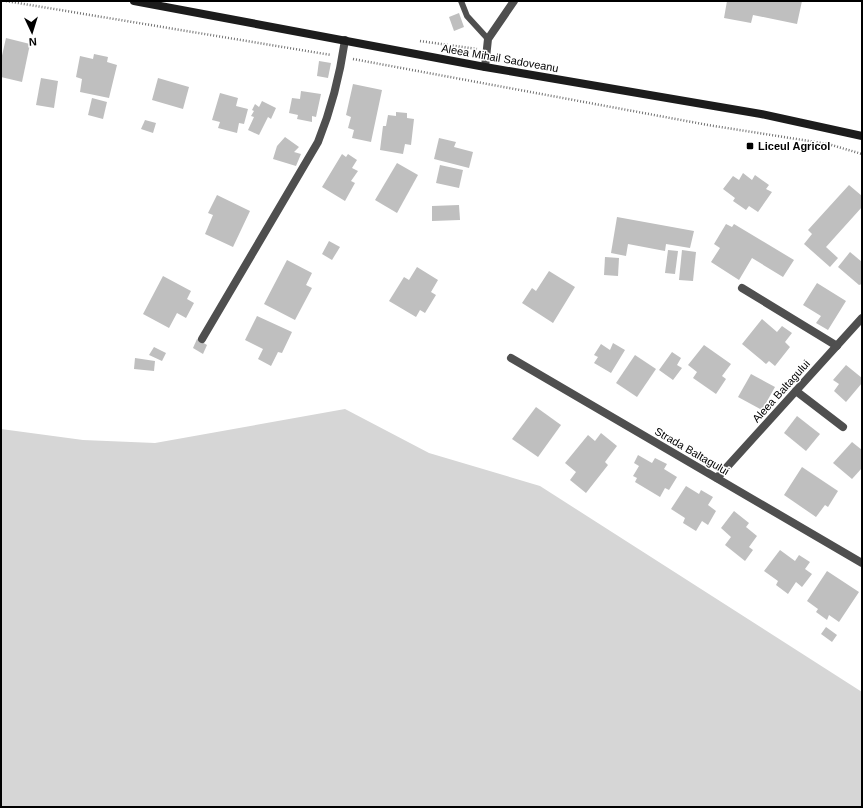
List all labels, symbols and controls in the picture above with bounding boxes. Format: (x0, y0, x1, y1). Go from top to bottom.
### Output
north arrow (12, 12, 52, 52)
text: N (28, 36, 37, 48)
street label: Aleea Mihail Sadoveanu (441, 42, 559, 74)
place label: Liceul Agricol (758, 140, 830, 152)
marker: Liceul Agricol (745, 141, 755, 151)
street label: Aleea Baltagului (750, 357, 812, 425)
street label: Strada Baltagului (653, 425, 731, 477)

